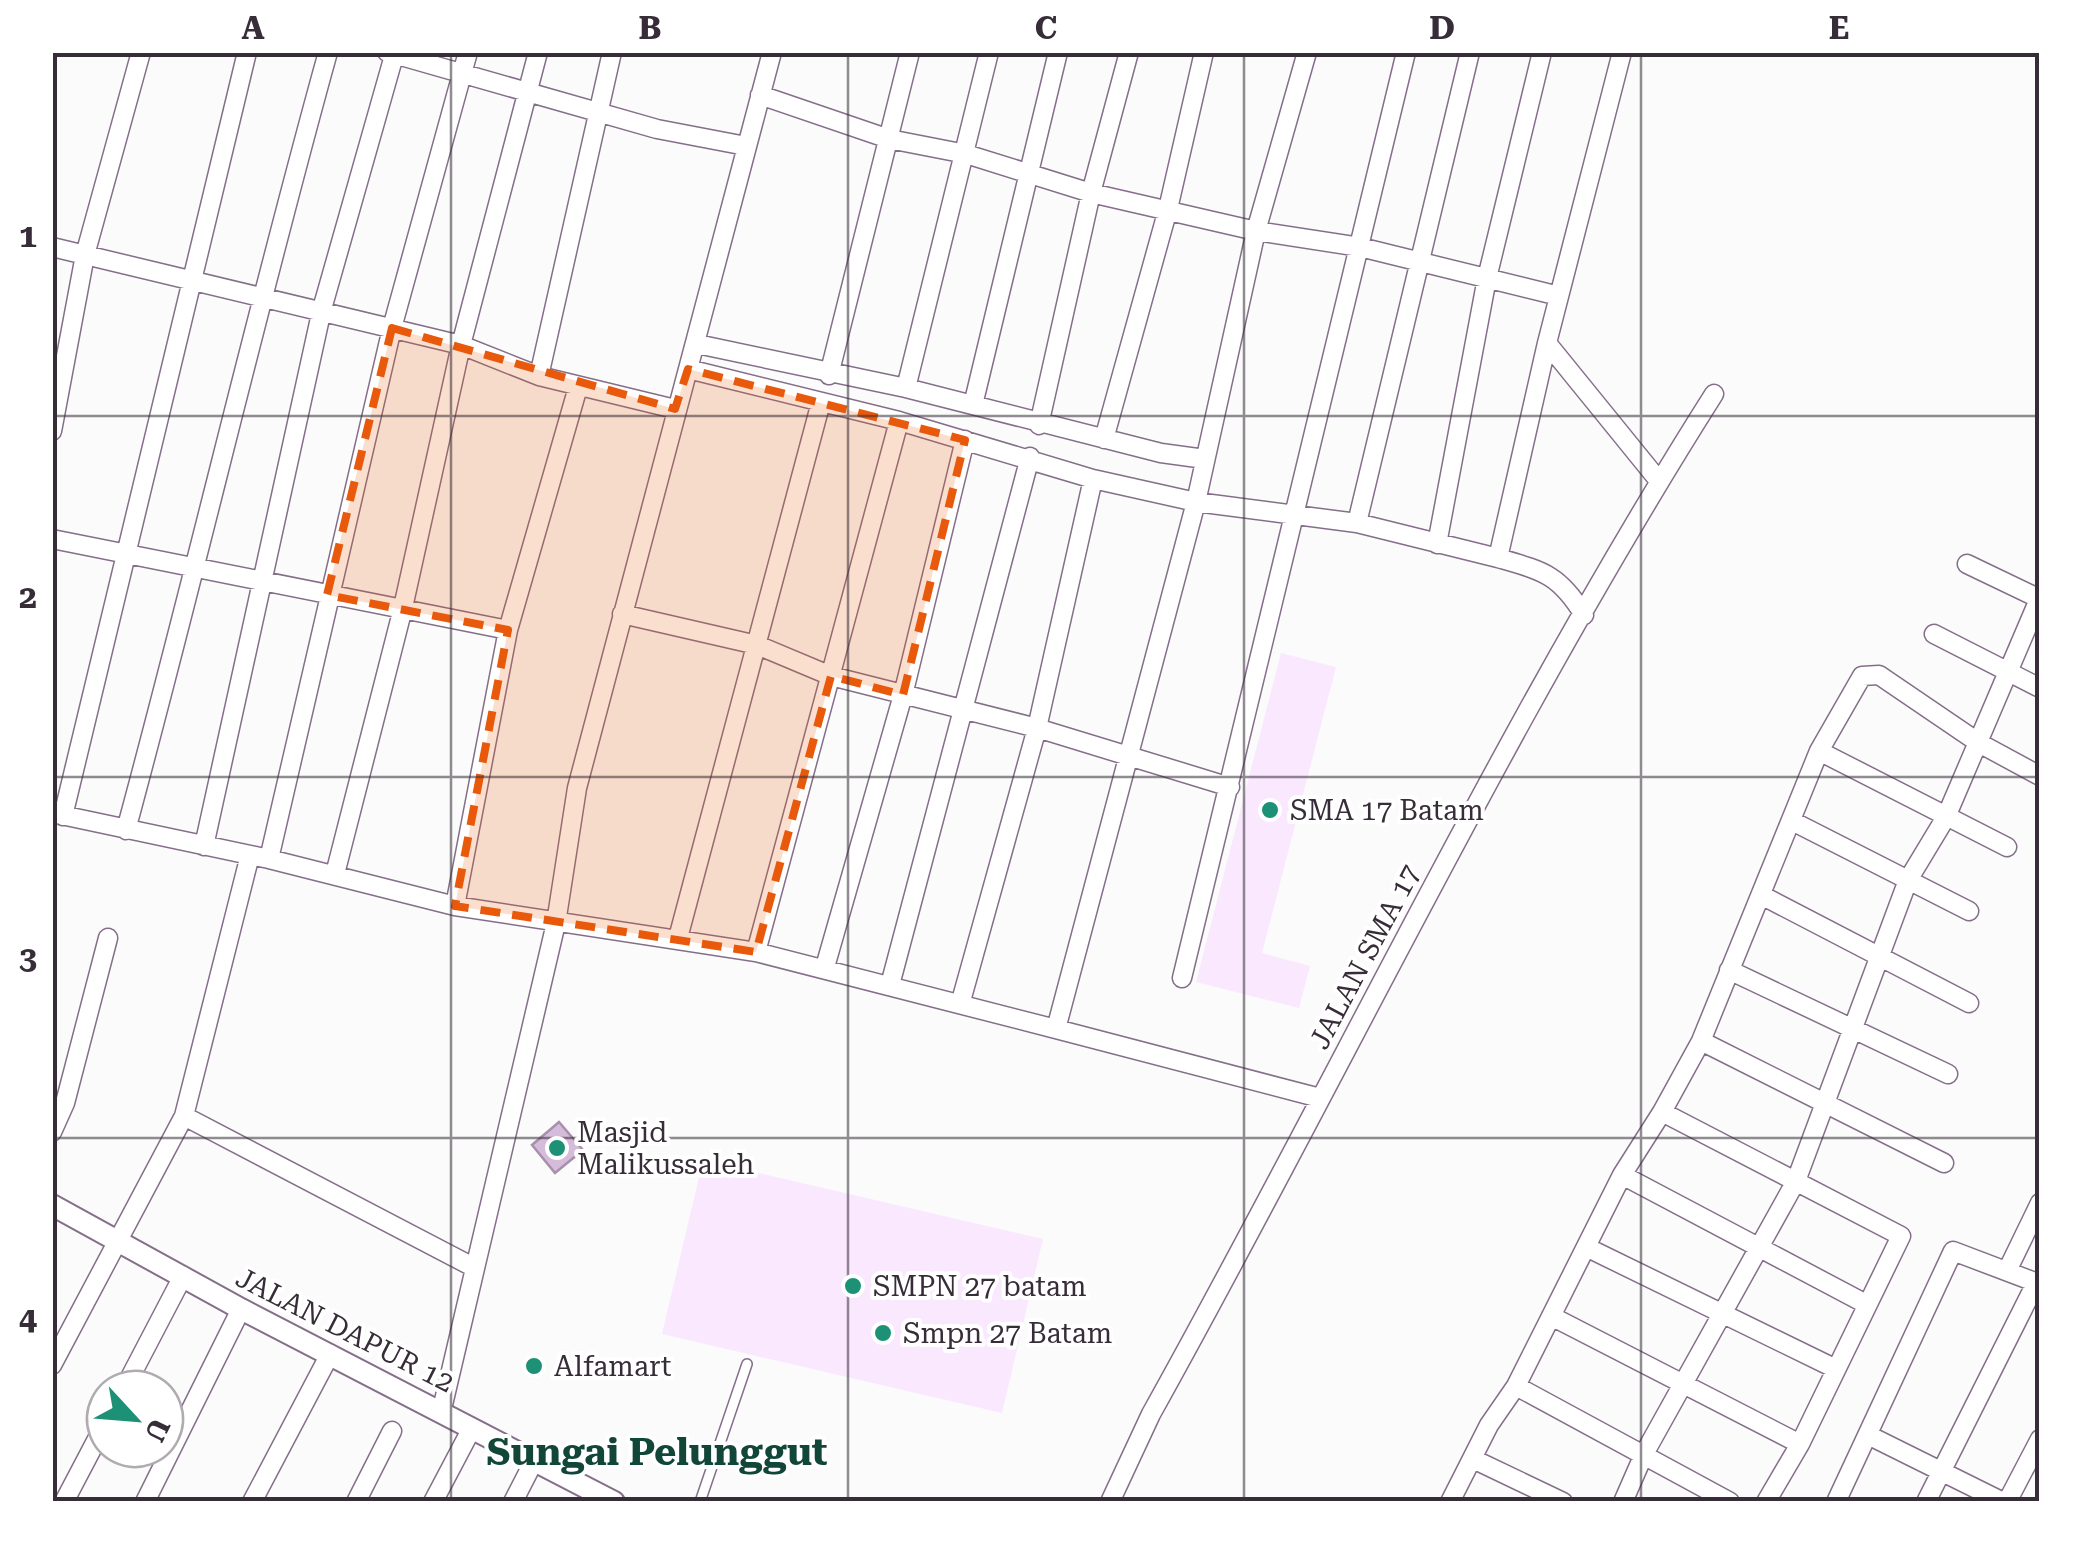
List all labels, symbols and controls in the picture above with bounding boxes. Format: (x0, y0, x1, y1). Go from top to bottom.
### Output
text: A (241, 9, 265, 47)
text: B (638, 9, 662, 47)
text: C (1035, 9, 1057, 47)
text: D (1429, 9, 1455, 47)
text: E (1829, 9, 1849, 47)
text: 1 (19, 217, 37, 255)
text: 2 (19, 578, 37, 616)
place label: SMA 17 Batam (1290, 794, 1484, 827)
marker: SMA 17 Batam (1259, 799, 1281, 821)
street label: JALAN SMA 17 (1303, 859, 1427, 1055)
text: 3 (19, 939, 37, 977)
place label: Masjid Malikussaleh (577, 1116, 754, 1181)
marker: Masjid Malikussaleh (546, 1137, 568, 1159)
street label: JALAN DAPUR 12 (230, 1261, 460, 1399)
place label: SMPN 27 batam (873, 1270, 1087, 1303)
marker: SMPN 27 batam (842, 1275, 864, 1297)
text: 4 (19, 1300, 37, 1338)
place label: Smpn 27 Batam (903, 1317, 1112, 1350)
marker: Smpn 27 Batam (872, 1322, 894, 1344)
place label: Alfamart (554, 1350, 671, 1383)
marker: Alfamart (523, 1355, 545, 1377)
north arrow (85, 1369, 185, 1469)
text: U (137, 1413, 177, 1447)
district label: Sungai Pelunggut (487, 1430, 827, 1475)

